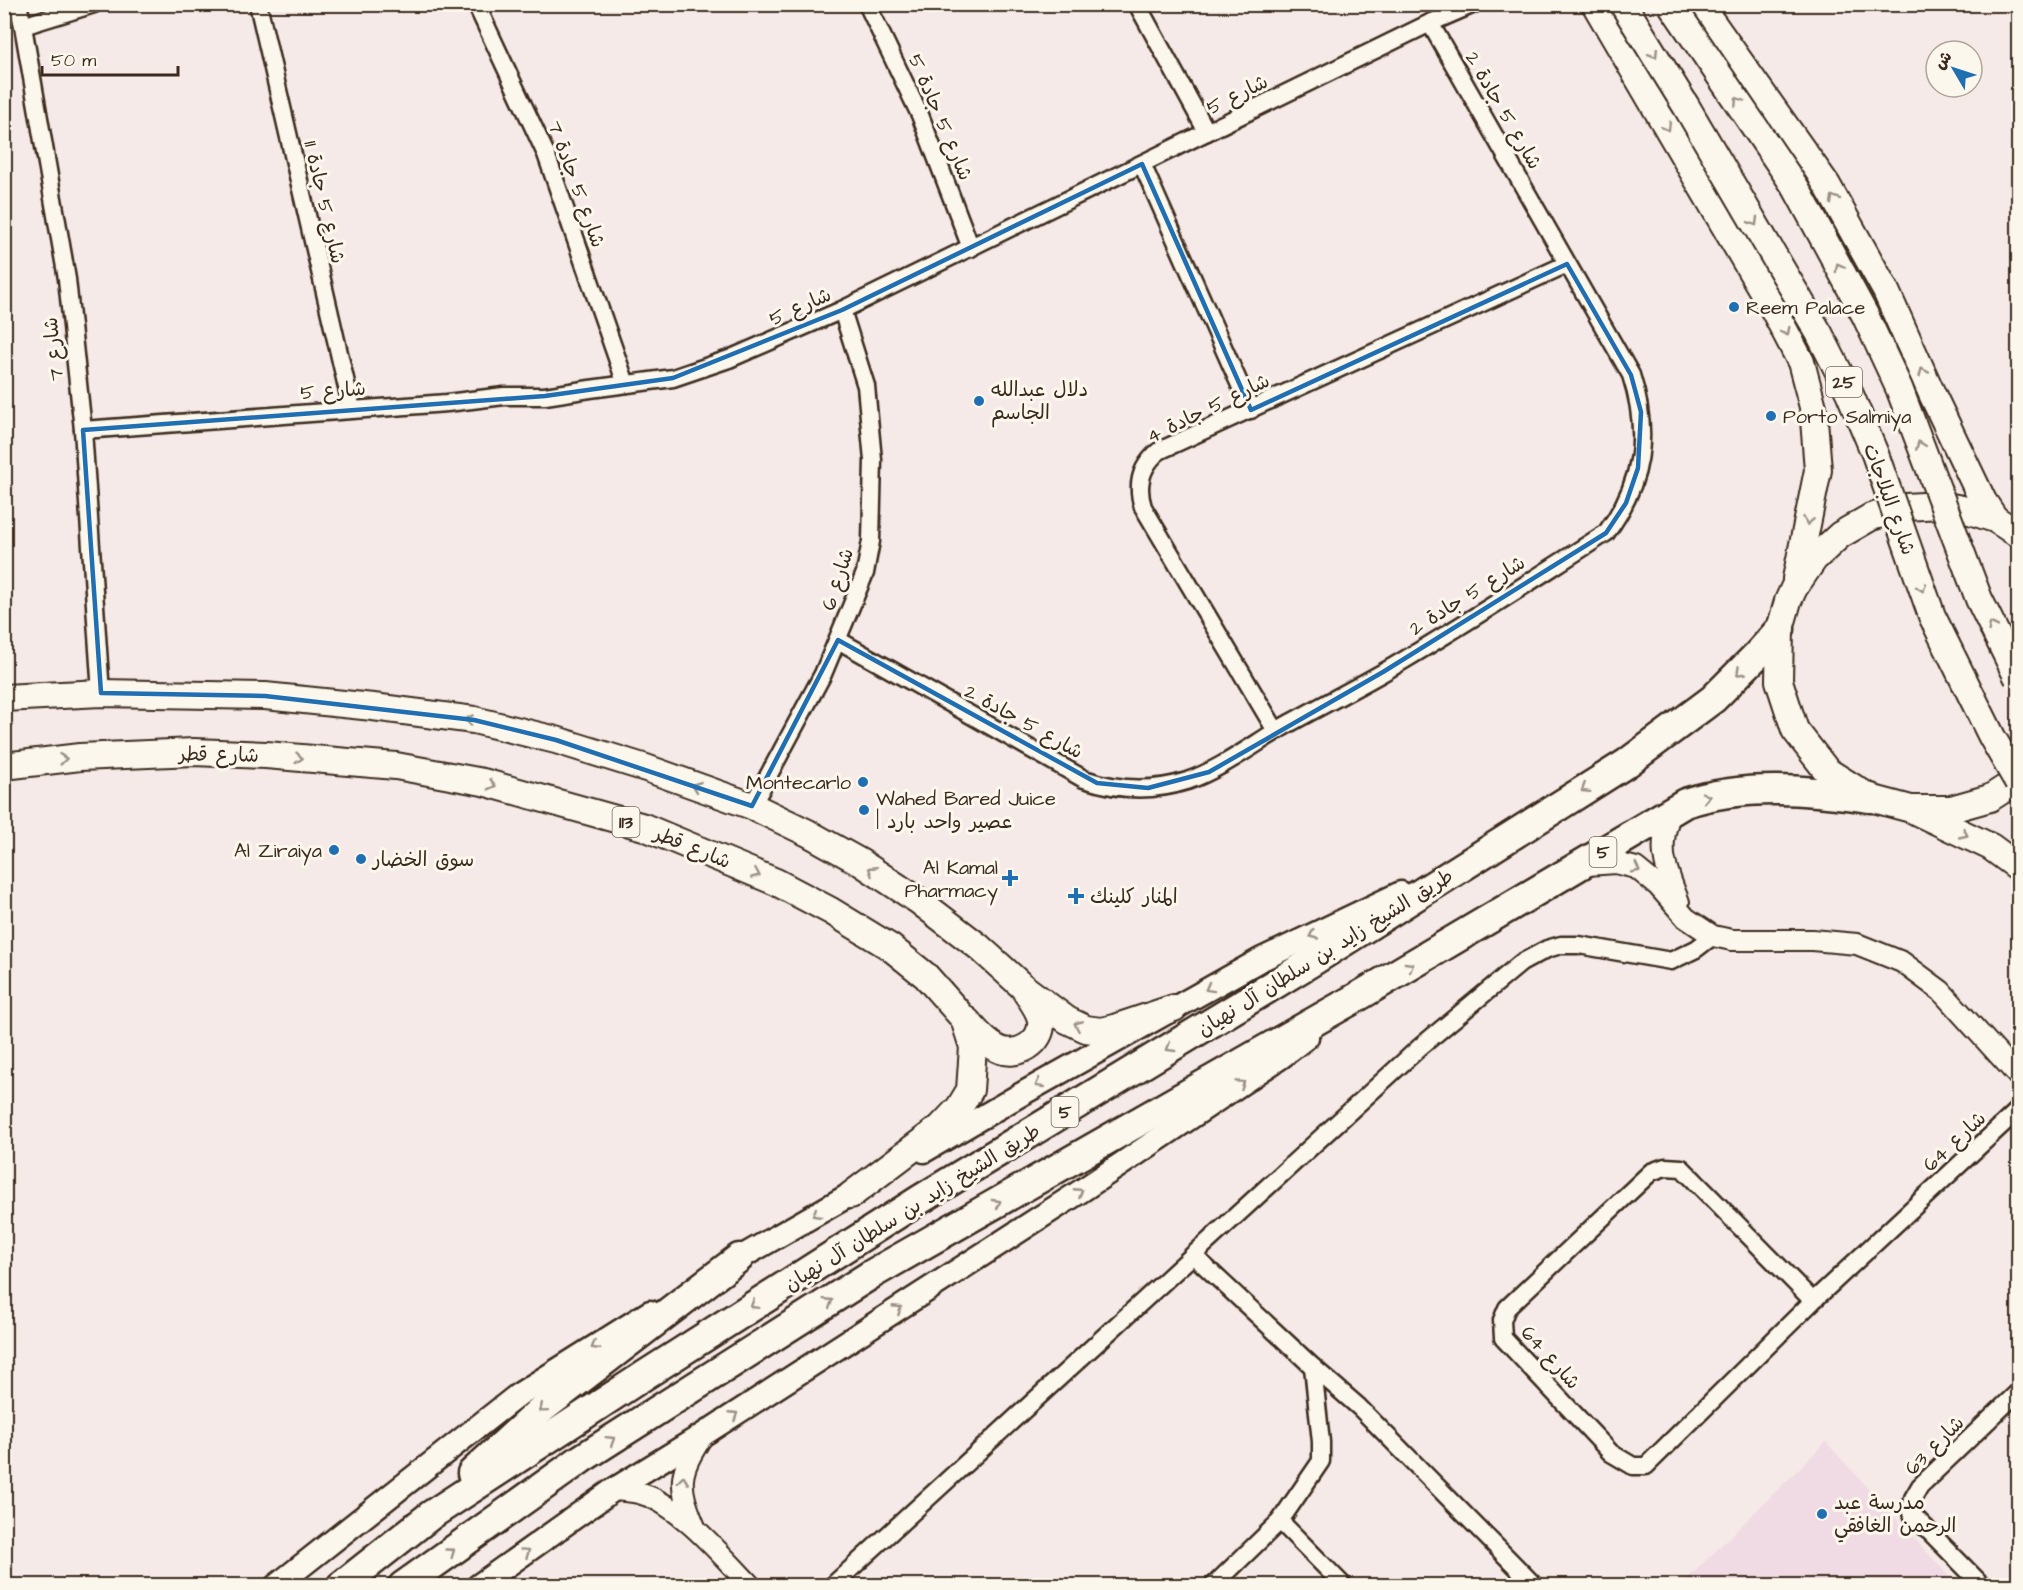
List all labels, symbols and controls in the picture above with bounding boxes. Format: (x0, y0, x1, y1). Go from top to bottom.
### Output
scale bar (42, 39, 178, 77)
north arrow (1924, 39, 1984, 99)
street label: شارع 5 جادة 2 (1458, 46, 1548, 175)
text: ش (1929, 46, 1957, 74)
text: 50 m (51, 48, 96, 73)
one-way arrow (1646, 48, 1658, 58)
street label: شارع 5 جادة 5 (901, 50, 979, 185)
street label: شارع 5 (1202, 68, 1273, 122)
one-way arrow (1734, 97, 1745, 108)
street label: شارع 5 جادة 7 (540, 117, 612, 251)
one-way arrow (1660, 121, 1671, 131)
street label: شارع 5 جادة 11 (296, 138, 352, 267)
one-way arrow (1830, 195, 1841, 205)
one-way arrow (1747, 215, 1758, 226)
one-way arrow (1835, 263, 1846, 274)
street label: شارع 5 (765, 281, 836, 333)
place label: Reem Palace (1746, 294, 1865, 322)
marker: Reem Palace (1727, 300, 1741, 314)
street label: شارع 7 (37, 316, 71, 382)
one-way arrow (1779, 326, 1790, 337)
street label: شارع 5 جادة 4 (1142, 367, 1275, 451)
road number: 25 (1826, 367, 1862, 397)
one-way arrow (1918, 368, 1930, 379)
street label: شارع 5 (299, 375, 367, 407)
place label: دلال عبدالله الجاسم (991, 376, 1088, 428)
marker: دلال عبدالله الجاسم (972, 394, 986, 408)
place label: Porto Salmiya (1783, 403, 1911, 432)
marker: Porto Salmiya (1764, 409, 1778, 423)
street label: شارع البلاجات (1856, 440, 1922, 559)
one-way arrow (1915, 440, 1928, 450)
one-way arrow (1802, 516, 1815, 526)
street label: شارع 6 (815, 545, 861, 614)
street label: شارع 5 جادة 2 (1404, 549, 1531, 643)
one-way arrow (1915, 582, 1928, 593)
one-way arrow (1988, 621, 2000, 632)
one-way arrow (1737, 665, 1747, 676)
street label: شارع 5 جادة 2 (959, 678, 1088, 766)
one-way arrow (465, 714, 475, 727)
street label: شارع قطر (177, 740, 259, 770)
one-way arrow (295, 751, 304, 764)
one-way arrow (58, 753, 67, 766)
place label: Montecarlo (746, 769, 851, 797)
marker: Montecarlo (856, 775, 870, 789)
one-way arrow (487, 777, 497, 790)
one-way arrow (692, 781, 702, 794)
one-way arrow (1581, 782, 1591, 794)
place label: Wahed Bared Juice | عصير واحد بارد (876, 785, 1056, 836)
one-way arrow (1701, 791, 1711, 804)
marker: Wahed Bared Juice | عصير واحد بارد (857, 803, 871, 817)
road number: 113 (612, 807, 640, 837)
street label: شارع قطر (648, 819, 735, 876)
one-way arrow (1958, 827, 1969, 839)
place label: Al Ziraiya (234, 837, 322, 866)
road number: 5 (1590, 837, 1616, 867)
marker: Al Ziraiya (327, 843, 341, 857)
place label: سوق الخضار (371, 846, 474, 874)
marker: سوق الخضار (354, 852, 368, 866)
place label: Al Kamal Pharmacy (905, 854, 998, 906)
street label: طريق الشيخ زايد بن سلطان آل نهيان (1192, 862, 1459, 1043)
one-way arrow (1629, 862, 1640, 874)
one-way arrow (868, 865, 878, 877)
one-way arrow (750, 867, 761, 879)
marker: Al Kamal Pharmacy (1003, 871, 1017, 885)
place label: المنار كلينك (1090, 883, 1178, 911)
marker: المنار كلينك (1067, 887, 1085, 905)
one-way arrow (1308, 927, 1319, 939)
one-way arrow (1404, 962, 1414, 974)
one-way arrow (1205, 981, 1215, 993)
one-way arrow (1073, 1020, 1084, 1032)
one-way arrow (1166, 1040, 1176, 1052)
one-way arrow (1035, 1077, 1045, 1088)
one-way arrow (1235, 1080, 1246, 1091)
road number: 5 (1052, 1097, 1078, 1127)
street label: شارع 64 (1917, 1105, 1993, 1178)
street label: طريق الشيخ زايد بن سلطان آل نهيان (779, 1117, 1046, 1298)
one-way arrow (1072, 1188, 1083, 1199)
one-way arrow (991, 1199, 1001, 1210)
one-way arrow (812, 1207, 823, 1218)
one-way arrow (823, 1297, 833, 1309)
one-way arrow (750, 1298, 760, 1310)
one-way arrow (891, 1305, 902, 1316)
street label: شارع 64 (1514, 1320, 1587, 1396)
one-way arrow (591, 1339, 601, 1350)
one-way arrow (539, 1401, 550, 1412)
street label: شارع 63 (1899, 1410, 1971, 1482)
one-way arrow (727, 1411, 738, 1422)
one-way arrow (605, 1435, 615, 1447)
one-way arrow (677, 1476, 689, 1485)
place label: مدرسة عبد الرحمن الغافقي (1834, 1489, 1956, 1543)
marker: مدرسة عبد الرحمن الغافقي (1815, 1507, 1829, 1521)
one-way arrow (444, 1548, 455, 1559)
one-way arrow (519, 1548, 530, 1559)

